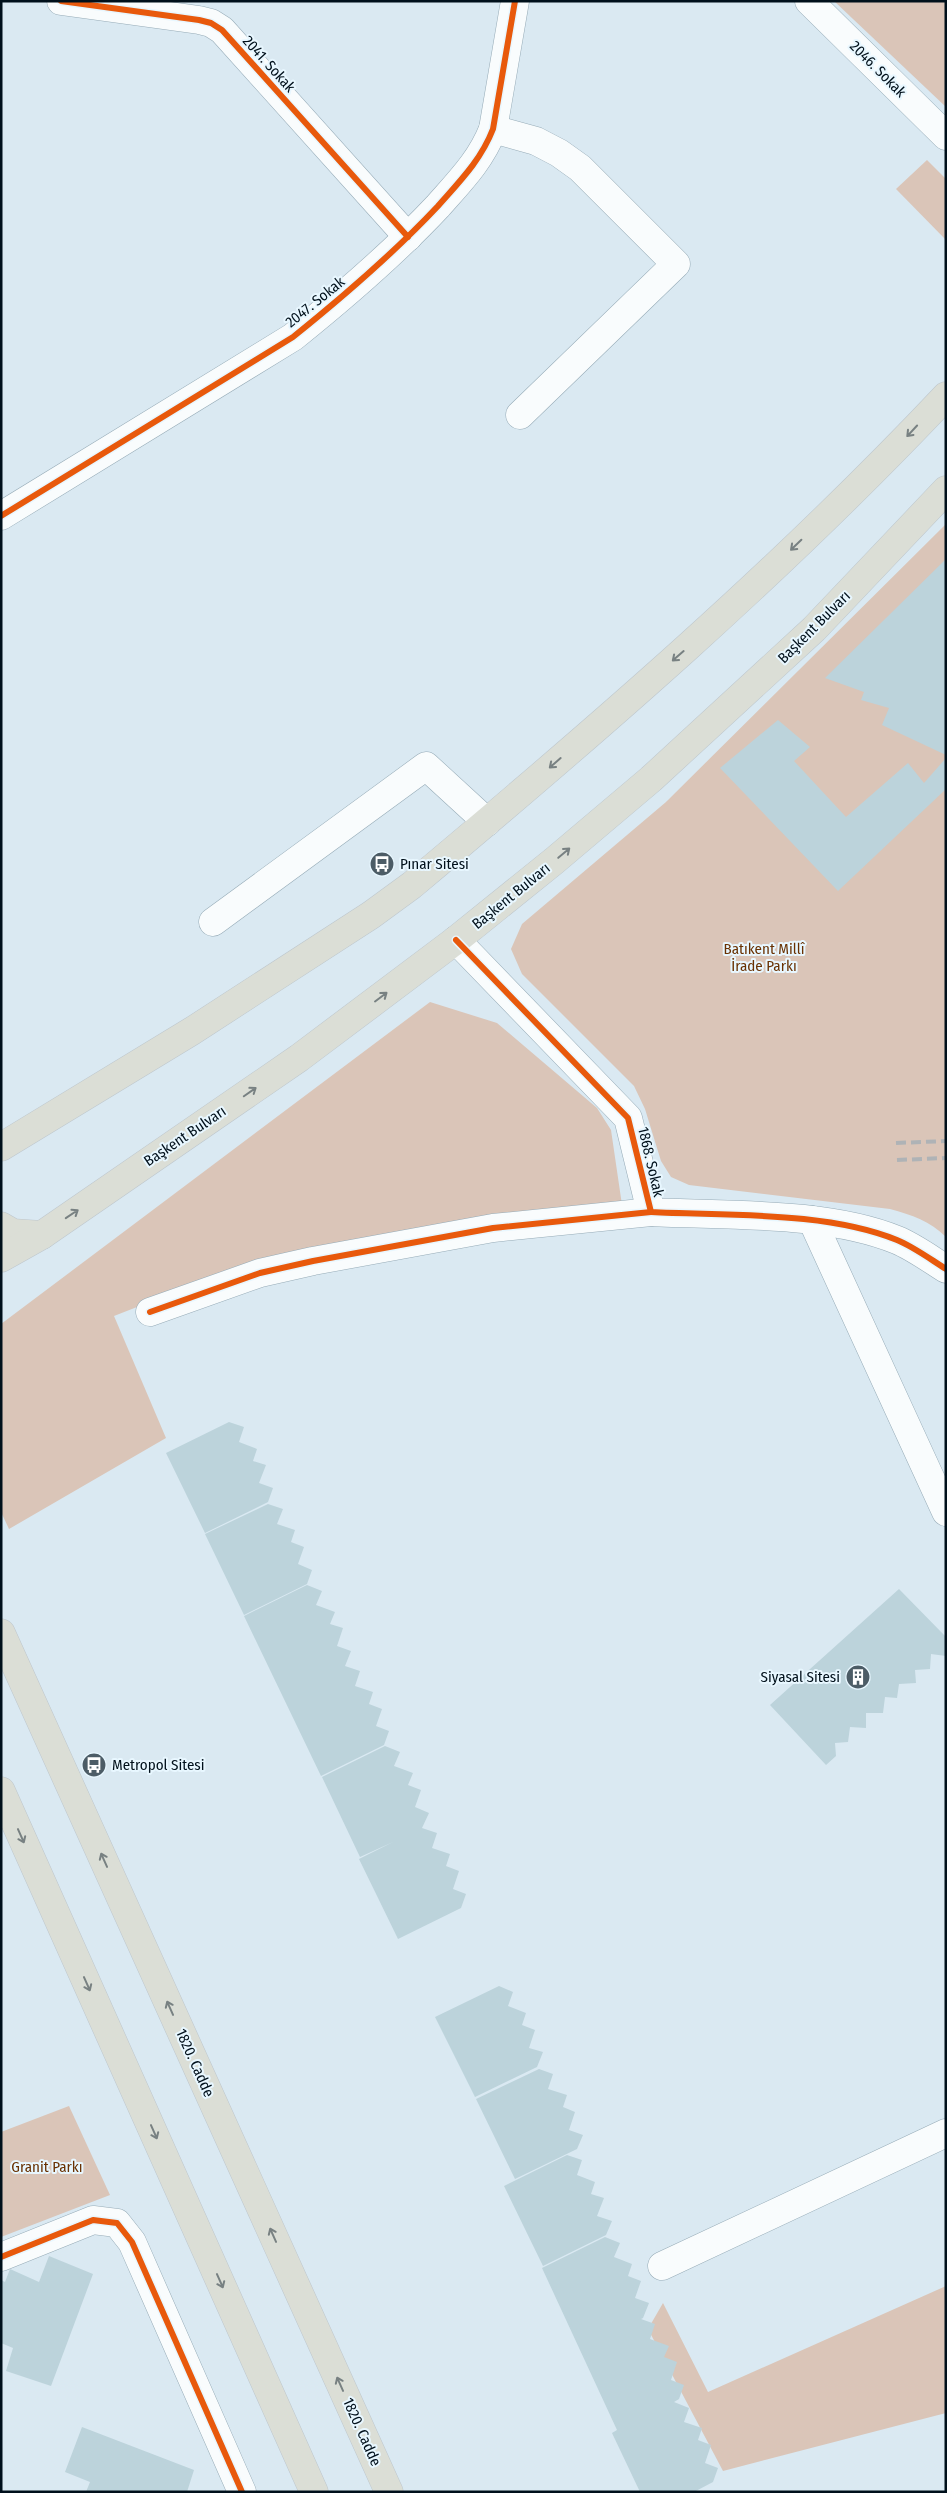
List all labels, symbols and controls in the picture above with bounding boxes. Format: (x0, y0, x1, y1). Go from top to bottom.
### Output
street label: 2041. Sokak (239, 32, 299, 96)
street label: 2046. Sokak (846, 37, 910, 101)
street label: 2047. Sokak (282, 273, 348, 331)
one-way arrow (906, 425, 918, 437)
one-way arrow (790, 539, 803, 551)
street label: Başkent Bulvarı (774, 587, 854, 667)
one-way arrow (672, 650, 685, 661)
one-way arrow (549, 757, 562, 769)
one-way arrow (557, 847, 570, 858)
bus stop icon: Pınar Sitesi (369, 851, 395, 877)
place label: Pınar Sitesi (400, 855, 469, 873)
street label: Başkent Bulvarı (468, 859, 554, 933)
park label: Batıkent Millî İrade Parkı (724, 940, 806, 975)
one-way arrow (374, 991, 387, 1002)
one-way arrow (242, 1087, 256, 1097)
street label: Başkent Bulvarı (141, 1102, 229, 1170)
street label: 1868. Sokak (634, 1125, 668, 1199)
one-way arrow (65, 1209, 79, 1219)
building icon: Siyasal Sitesi (845, 1664, 871, 1690)
place label: Siyasal Sitesi (761, 1668, 840, 1686)
bus stop icon: Metropol Sitesi (81, 1752, 107, 1778)
place label: Metropol Sitesi (112, 1756, 205, 1774)
one-way arrow (17, 1828, 27, 1843)
one-way arrow (98, 1853, 108, 1868)
one-way arrow (83, 1976, 93, 1991)
one-way arrow (165, 2001, 175, 2016)
street label: 1820. Cadde (172, 2026, 218, 2100)
one-way arrow (149, 2124, 159, 2139)
park label: Granit Parkı (11, 2158, 83, 2176)
one-way arrow (268, 2228, 278, 2243)
one-way arrow (215, 2273, 225, 2288)
one-way arrow (335, 2377, 345, 2392)
street label: 1820. Cadde (339, 2395, 385, 2469)

